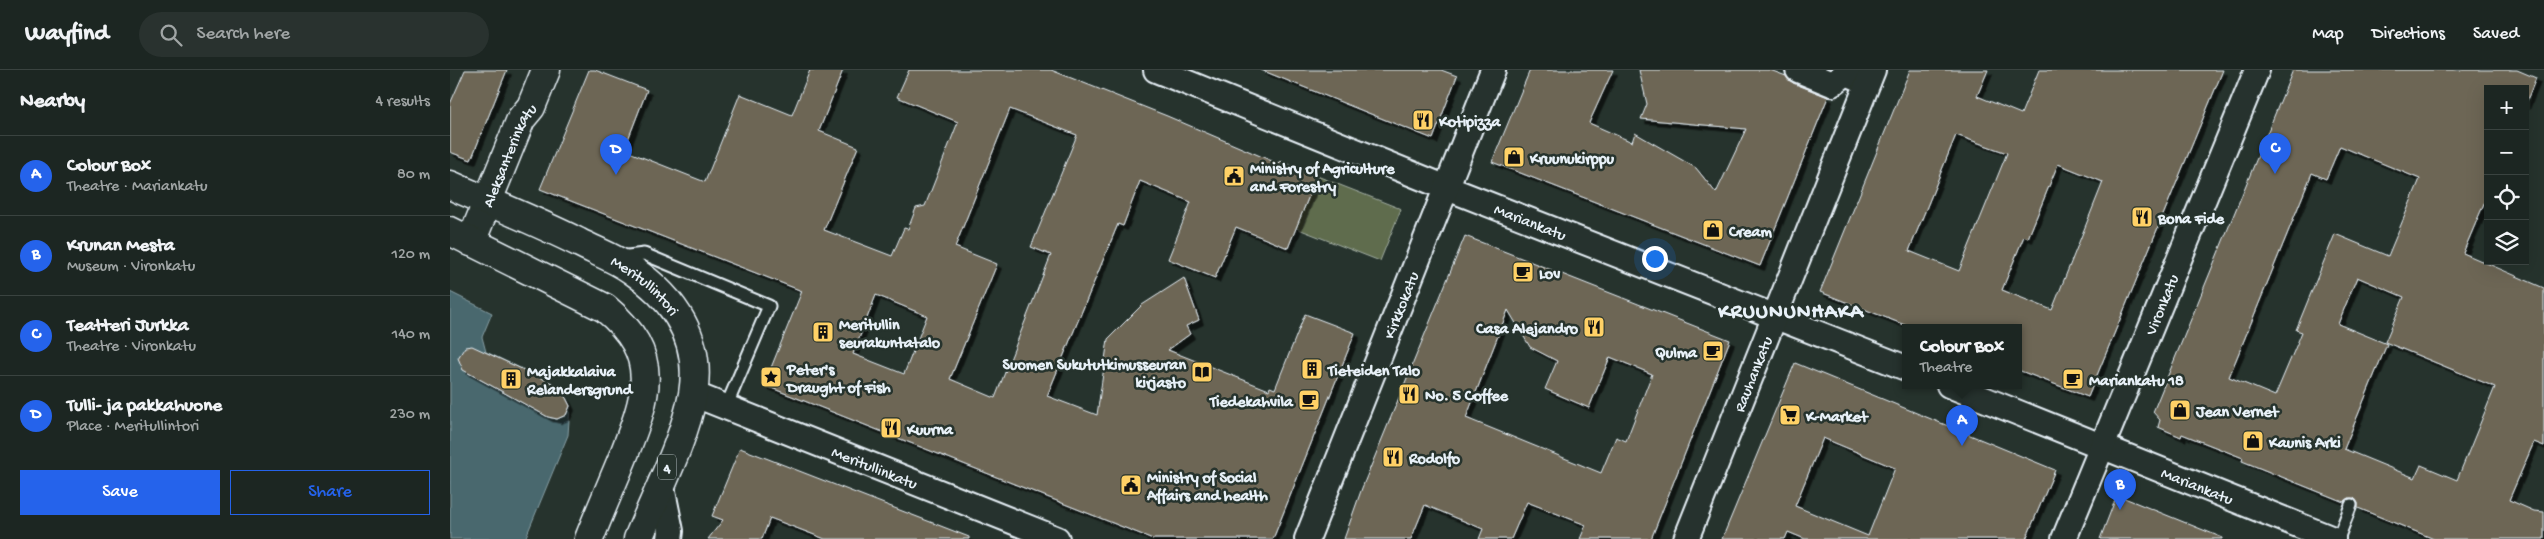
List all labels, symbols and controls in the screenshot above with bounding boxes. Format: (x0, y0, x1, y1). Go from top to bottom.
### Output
search box (139, 12, 489, 57)
text: Wayfind (25, 20, 109, 49)
icon: search (157, 21, 185, 49)
text: Search here (197, 23, 290, 46)
text: Map (2312, 24, 2344, 45)
text: Directions (2372, 24, 2445, 45)
text: Saved (2473, 24, 2519, 45)
map controls (2484, 85, 2529, 265)
button: + (2484, 85, 2529, 130)
text: Nearby (20, 90, 85, 115)
text: 4 results (375, 93, 430, 112)
street label: Aleksanterinkatu (480, 101, 543, 211)
restaurant icon: Kotipizza (1411, 108, 1435, 132)
place label: Kotipizza (1438, 114, 1502, 133)
button: − (2484, 130, 2529, 175)
pin: C (2259, 133, 2291, 174)
pin: D (600, 134, 632, 175)
shop icon: Kruunukirppu (1502, 145, 1526, 169)
place label: Kruunukirppu (1529, 151, 1615, 170)
text: Colour Box (67, 155, 151, 178)
place label: Ministry of Agriculture and Forestry (1249, 160, 1395, 198)
public building icon: Ministry of Agriculture and Forestry (1222, 164, 1246, 188)
text: A (31, 166, 41, 185)
text: 80 m (397, 166, 430, 185)
button: locate (2484, 175, 2529, 220)
text: Theatre · Mariankatu (67, 178, 208, 197)
street label: Mariankatu (1491, 201, 1569, 247)
restaurant icon: Bona Fide (2130, 205, 2154, 229)
place label: Bona Fide (2157, 211, 2225, 230)
shop icon: Cream (1701, 218, 1725, 242)
button: layers (2484, 220, 2529, 265)
place label: Cream (1728, 224, 1772, 243)
text: Krunan Mesta (67, 235, 175, 258)
text: B (32, 246, 40, 265)
text: 120 m (391, 246, 430, 265)
your location (1642, 246, 1668, 272)
street label: Meritullintori (607, 253, 681, 321)
text: Museum · Vironkatu (67, 258, 195, 277)
cafe icon: Lov (1511, 260, 1535, 284)
place label: Lov (1539, 266, 1560, 285)
street label: Kirkkokatu (1381, 269, 1425, 342)
street label: Vironkatu (2143, 272, 2185, 340)
district label: KRUUNUNHAKA (1717, 301, 1864, 326)
text: Teatteri Jurkka (67, 315, 189, 338)
restaurant icon: Casa Alejandro (1582, 315, 1606, 339)
place label: Meritullin seurakuntatalo (839, 317, 941, 354)
building icon: Meritullin seurakuntatalo (811, 320, 835, 344)
place label: Casa Alejandro (1475, 321, 1579, 340)
popup (1902, 324, 2022, 389)
text: C (32, 326, 40, 345)
text: 140 m (392, 326, 430, 345)
street label: Rauhankatu (1732, 334, 1779, 416)
text: Colour Box (1920, 336, 2004, 359)
text: Theatre · Vironkatu (67, 338, 196, 357)
cafe icon: Qulma (1701, 339, 1725, 363)
place label: Qulma (1655, 345, 1698, 364)
place label: Suomen Sukututkimusseuran kirjasto (1002, 357, 1187, 394)
building icon: Tieteiden Talo (1300, 357, 1324, 381)
text: Theatre (1920, 359, 1972, 378)
library icon: Suomen Sukututkimusseuran kirjasto (1190, 360, 1214, 384)
place label: Peter's Draught of Fish (785, 362, 891, 399)
place label: Tieteiden Talo (1326, 363, 1421, 382)
place label: Majakkalaiva Relandersgrund (526, 364, 634, 401)
place icon: Peter's Draught of Fish (759, 365, 783, 389)
building icon: Majakkalaiva Relandersgrund (499, 367, 523, 391)
cafe icon: Mariankatu 18 (2061, 367, 2085, 391)
place label: Mariankatu 18 (2089, 373, 2184, 392)
restaurant icon: No. 5 Coffee (1397, 382, 1421, 406)
place label: No. 5 Coffee (1425, 387, 1509, 407)
cafe icon: Tiedekahvila (1297, 388, 1321, 412)
place label: Tiedekahvila (1208, 394, 1294, 413)
text: Tulli- ja pakkahuone (67, 395, 222, 418)
shop icon: Jean Vernet (2168, 398, 2192, 422)
supermarket icon: K-Market (1778, 403, 1802, 427)
place label: Jean Vernet (2195, 404, 2280, 423)
pin: A (1946, 405, 1978, 446)
text: D (31, 406, 41, 425)
text: 230 m (390, 406, 430, 425)
place label: K-Market (1805, 409, 1869, 428)
restaurant icon: Kuurna (879, 416, 903, 440)
text: Place · Meritullintori (67, 418, 199, 437)
place label: Kuurna (906, 422, 954, 441)
shop icon: Kaunis Arki (2241, 429, 2265, 453)
place label: Kaunis Arki (2268, 435, 2341, 454)
street label: Meritullinkatu (828, 444, 920, 496)
restaurant icon: Rodolfo (1381, 445, 1405, 469)
place label: Rodolfo (1408, 450, 1461, 470)
road number: 4 (658, 454, 676, 480)
street label: Mariankatu (2158, 465, 2236, 511)
place label: Ministry of Social Affairs and health (1146, 469, 1268, 507)
pin: B (2104, 469, 2136, 510)
button: Save (20, 470, 220, 515)
button: Share (230, 470, 430, 515)
public building icon: Ministry of Social Affairs and health (1119, 473, 1143, 497)

